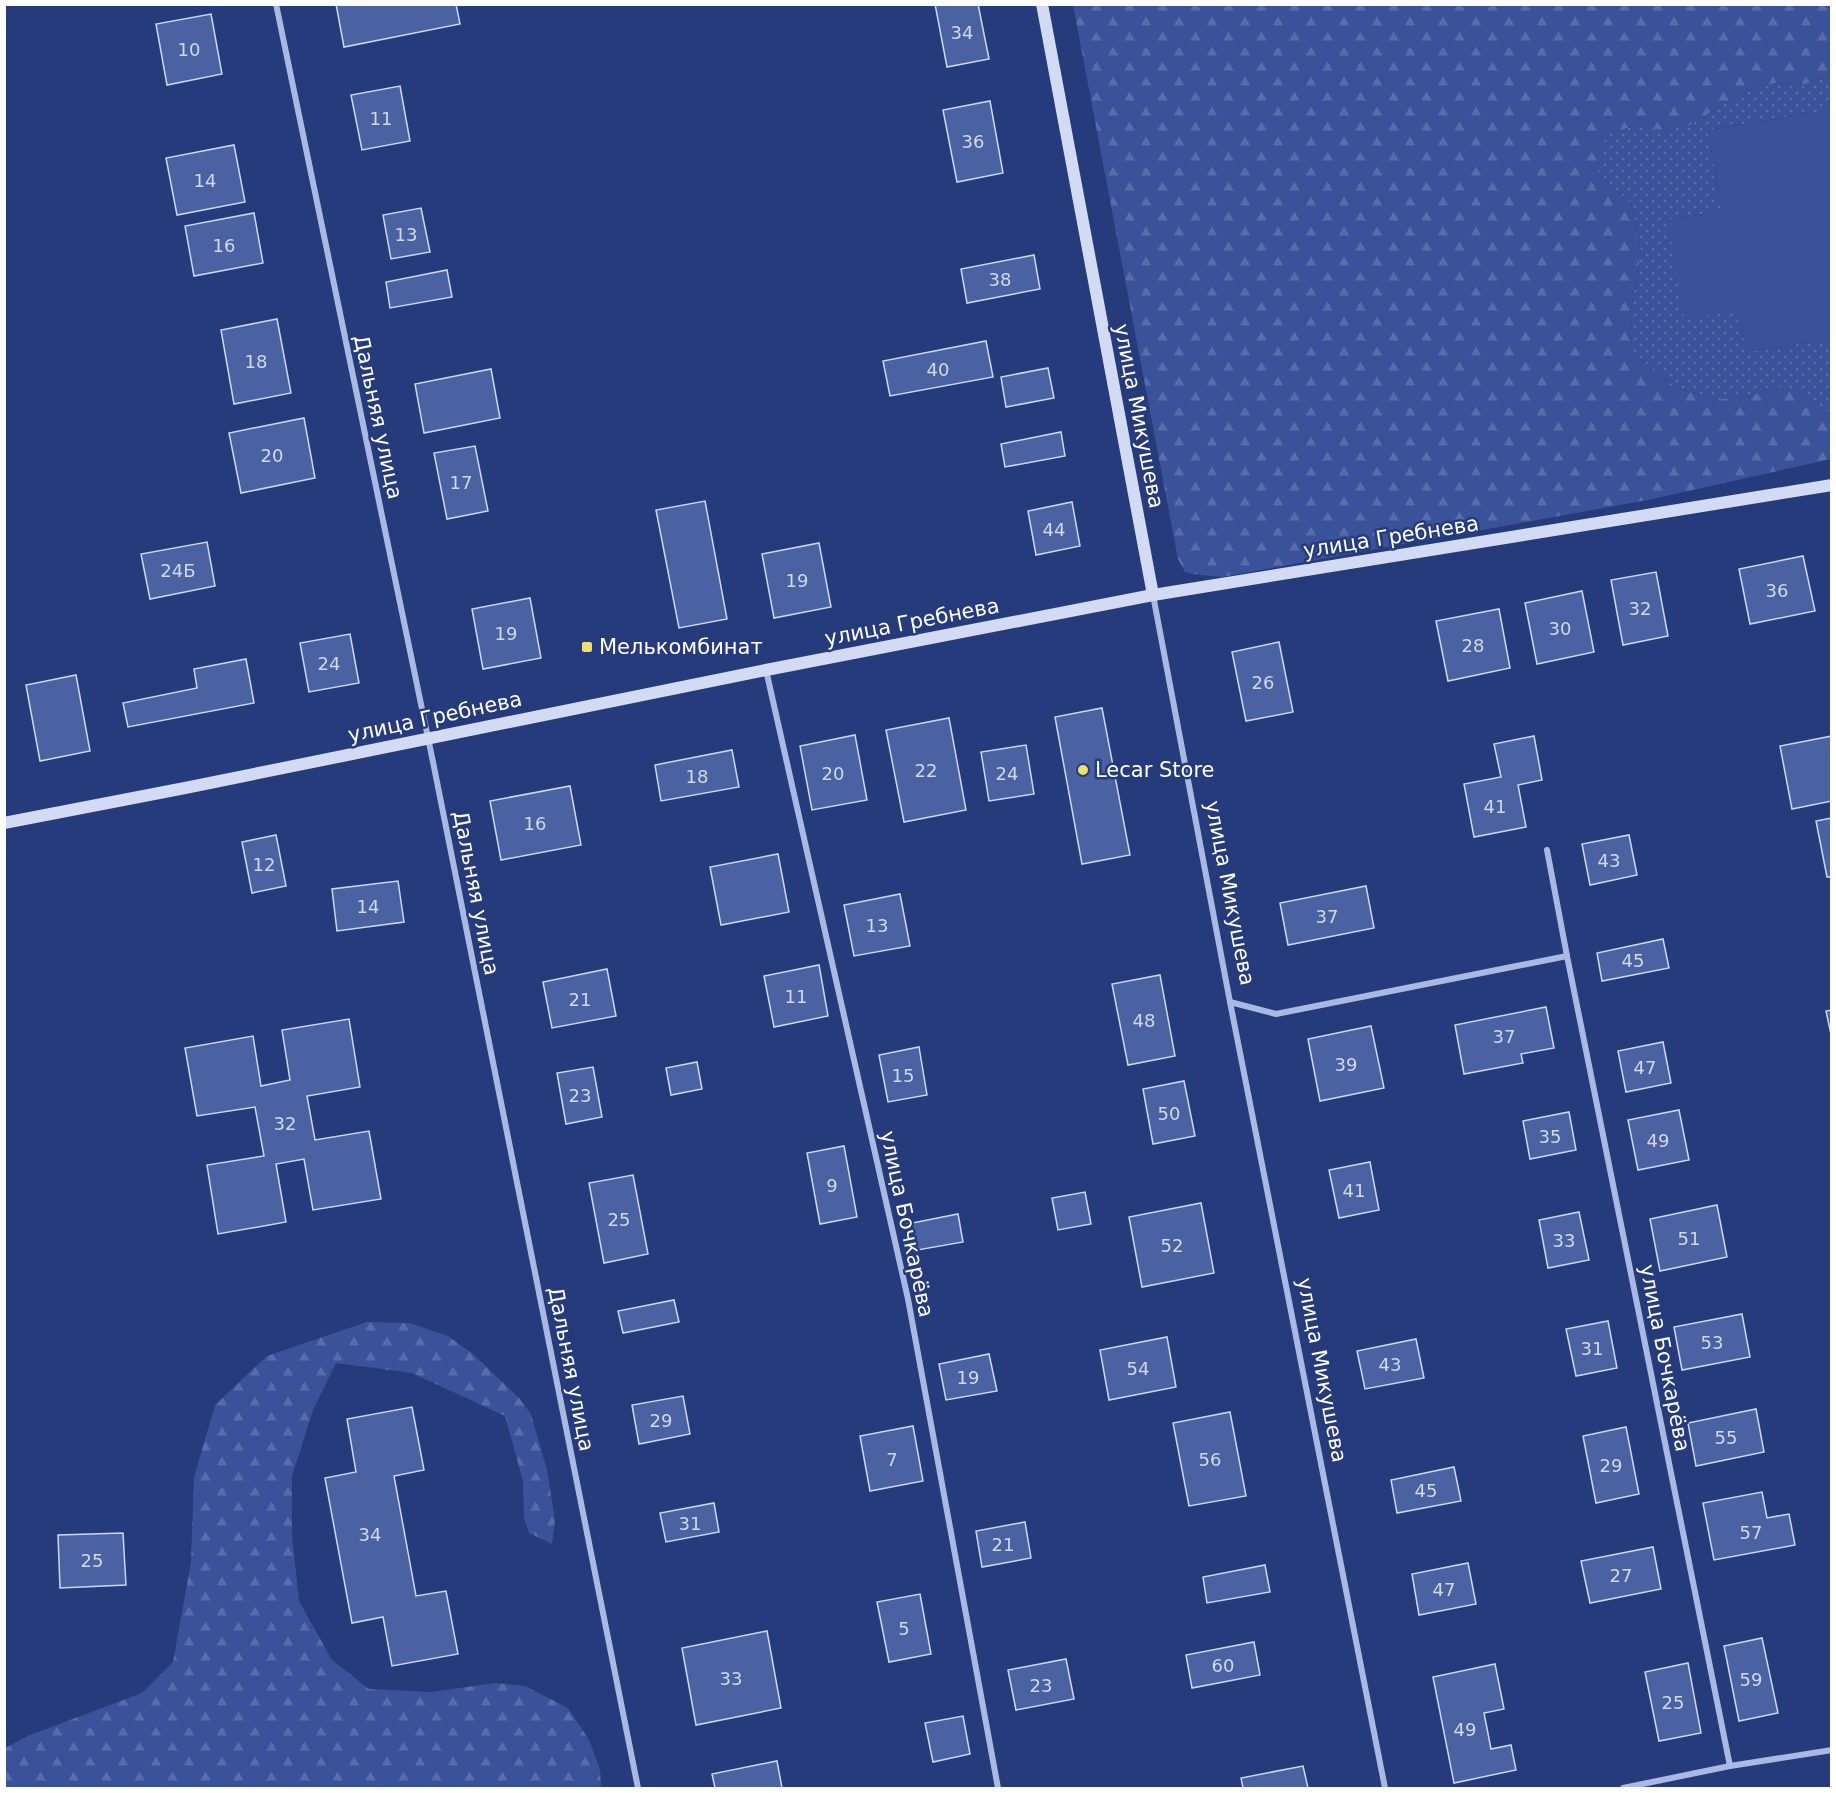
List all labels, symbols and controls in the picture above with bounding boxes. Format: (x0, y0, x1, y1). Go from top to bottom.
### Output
house number: 34 (951, 22, 973, 43)
house number: 10 (178, 39, 200, 60)
house number: 11 (370, 108, 392, 129)
house number: 36 (962, 131, 984, 152)
house number: 14 (194, 170, 216, 191)
house number: 13 (395, 224, 417, 245)
house number: 16 (213, 235, 235, 256)
house number: 38 (989, 269, 1011, 290)
street label: улица Микушева (1109, 322, 1169, 510)
street label: Дальняя улица (349, 333, 407, 501)
house number: 18 (245, 351, 267, 372)
house number: 40 (927, 359, 949, 380)
house number: 20 (261, 445, 283, 466)
house number: 17 (450, 472, 472, 493)
street label: улица Гребнева (1302, 511, 1480, 563)
house number: 44 (1043, 519, 1065, 540)
house number: 24Б (160, 560, 196, 581)
house number: 19 (786, 570, 808, 591)
house number: 36 (1766, 580, 1788, 601)
street label: улица Гребнева (823, 593, 1001, 651)
house number: 32 (1629, 598, 1651, 619)
house number: 30 (1549, 618, 1571, 639)
house number: 19 (495, 623, 517, 644)
place label: Мелькомбинат (599, 635, 763, 659)
house number: 28 (1462, 635, 1484, 656)
marker: Мелькомбинат (580, 640, 594, 654)
house number: 24 (318, 653, 340, 674)
house number: 26 (1252, 672, 1274, 693)
street label: улица Гребнева (346, 687, 524, 747)
place label: Lecar Store (1095, 758, 1214, 782)
house number: 22 (915, 760, 937, 781)
house number: 20 (822, 763, 844, 784)
house number: 24 (996, 763, 1018, 784)
marker: Lecar Store (1076, 763, 1090, 777)
house number: 18 (686, 766, 708, 787)
house number: 41 (1484, 796, 1506, 817)
street label: улица Микушева (1200, 799, 1260, 987)
street label: Дальняя улица (448, 809, 504, 977)
house number: 16 (524, 813, 546, 834)
house number: 43 (1598, 850, 1620, 871)
house number: 12 (253, 854, 275, 875)
house number: 14 (357, 896, 379, 917)
house number: 37 (1316, 906, 1338, 927)
house number: 13 (866, 915, 888, 936)
house number: 45 (1622, 950, 1644, 971)
house number: 11 (785, 986, 807, 1007)
house number: 21 (569, 989, 591, 1010)
house number: 48 (1133, 1010, 1155, 1031)
house number: 37 (1493, 1026, 1515, 1047)
house number: 39 (1335, 1054, 1357, 1075)
house number: 47 (1634, 1057, 1656, 1078)
house number: 15 (892, 1065, 914, 1086)
house number: 23 (569, 1085, 591, 1106)
house number: 50 (1158, 1103, 1180, 1124)
house number: 32 (274, 1113, 296, 1134)
house number: 35 (1539, 1126, 1561, 1147)
street label: улица Бочкарёва (876, 1129, 938, 1319)
house number: 49 (1647, 1130, 1669, 1151)
house number: 9 (826, 1175, 838, 1196)
house number: 41 (1343, 1180, 1365, 1201)
house number: 25 (608, 1209, 630, 1230)
house number: 51 (1678, 1228, 1700, 1249)
house number: 33 (1553, 1230, 1575, 1251)
house number: 52 (1161, 1235, 1183, 1256)
street label: улица Бочкарёва (1635, 1262, 1695, 1454)
street label: улица Микушева (1292, 1276, 1352, 1464)
street label: Дальняя улица (543, 1285, 599, 1453)
house number: 53 (1701, 1332, 1723, 1353)
house number: 31 (1581, 1338, 1603, 1359)
house number: 43 (1379, 1354, 1401, 1375)
house number: 54 (1127, 1358, 1149, 1379)
house number: 19 (957, 1367, 979, 1388)
house number: 29 (650, 1410, 672, 1431)
house number: 55 (1715, 1427, 1737, 1448)
house number: 7 (886, 1449, 898, 1470)
house number: 56 (1199, 1449, 1221, 1470)
house number: 29 (1600, 1455, 1622, 1476)
house number: 45 (1415, 1480, 1437, 1501)
house number: 31 (679, 1513, 701, 1534)
house number: 57 (1740, 1522, 1762, 1543)
house number: 34 (359, 1524, 381, 1545)
house number: 21 (992, 1534, 1014, 1555)
house number: 25 (81, 1550, 103, 1571)
house number: 27 (1610, 1565, 1632, 1586)
house number: 47 (1433, 1579, 1455, 1600)
house number: 5 (898, 1618, 910, 1639)
house number: 60 (1212, 1655, 1234, 1676)
house number: 33 (720, 1668, 742, 1689)
house number: 59 (1740, 1669, 1762, 1690)
house number: 23 (1030, 1675, 1052, 1696)
house number: 25 (1662, 1692, 1684, 1713)
house number: 49 (1454, 1719, 1476, 1740)

